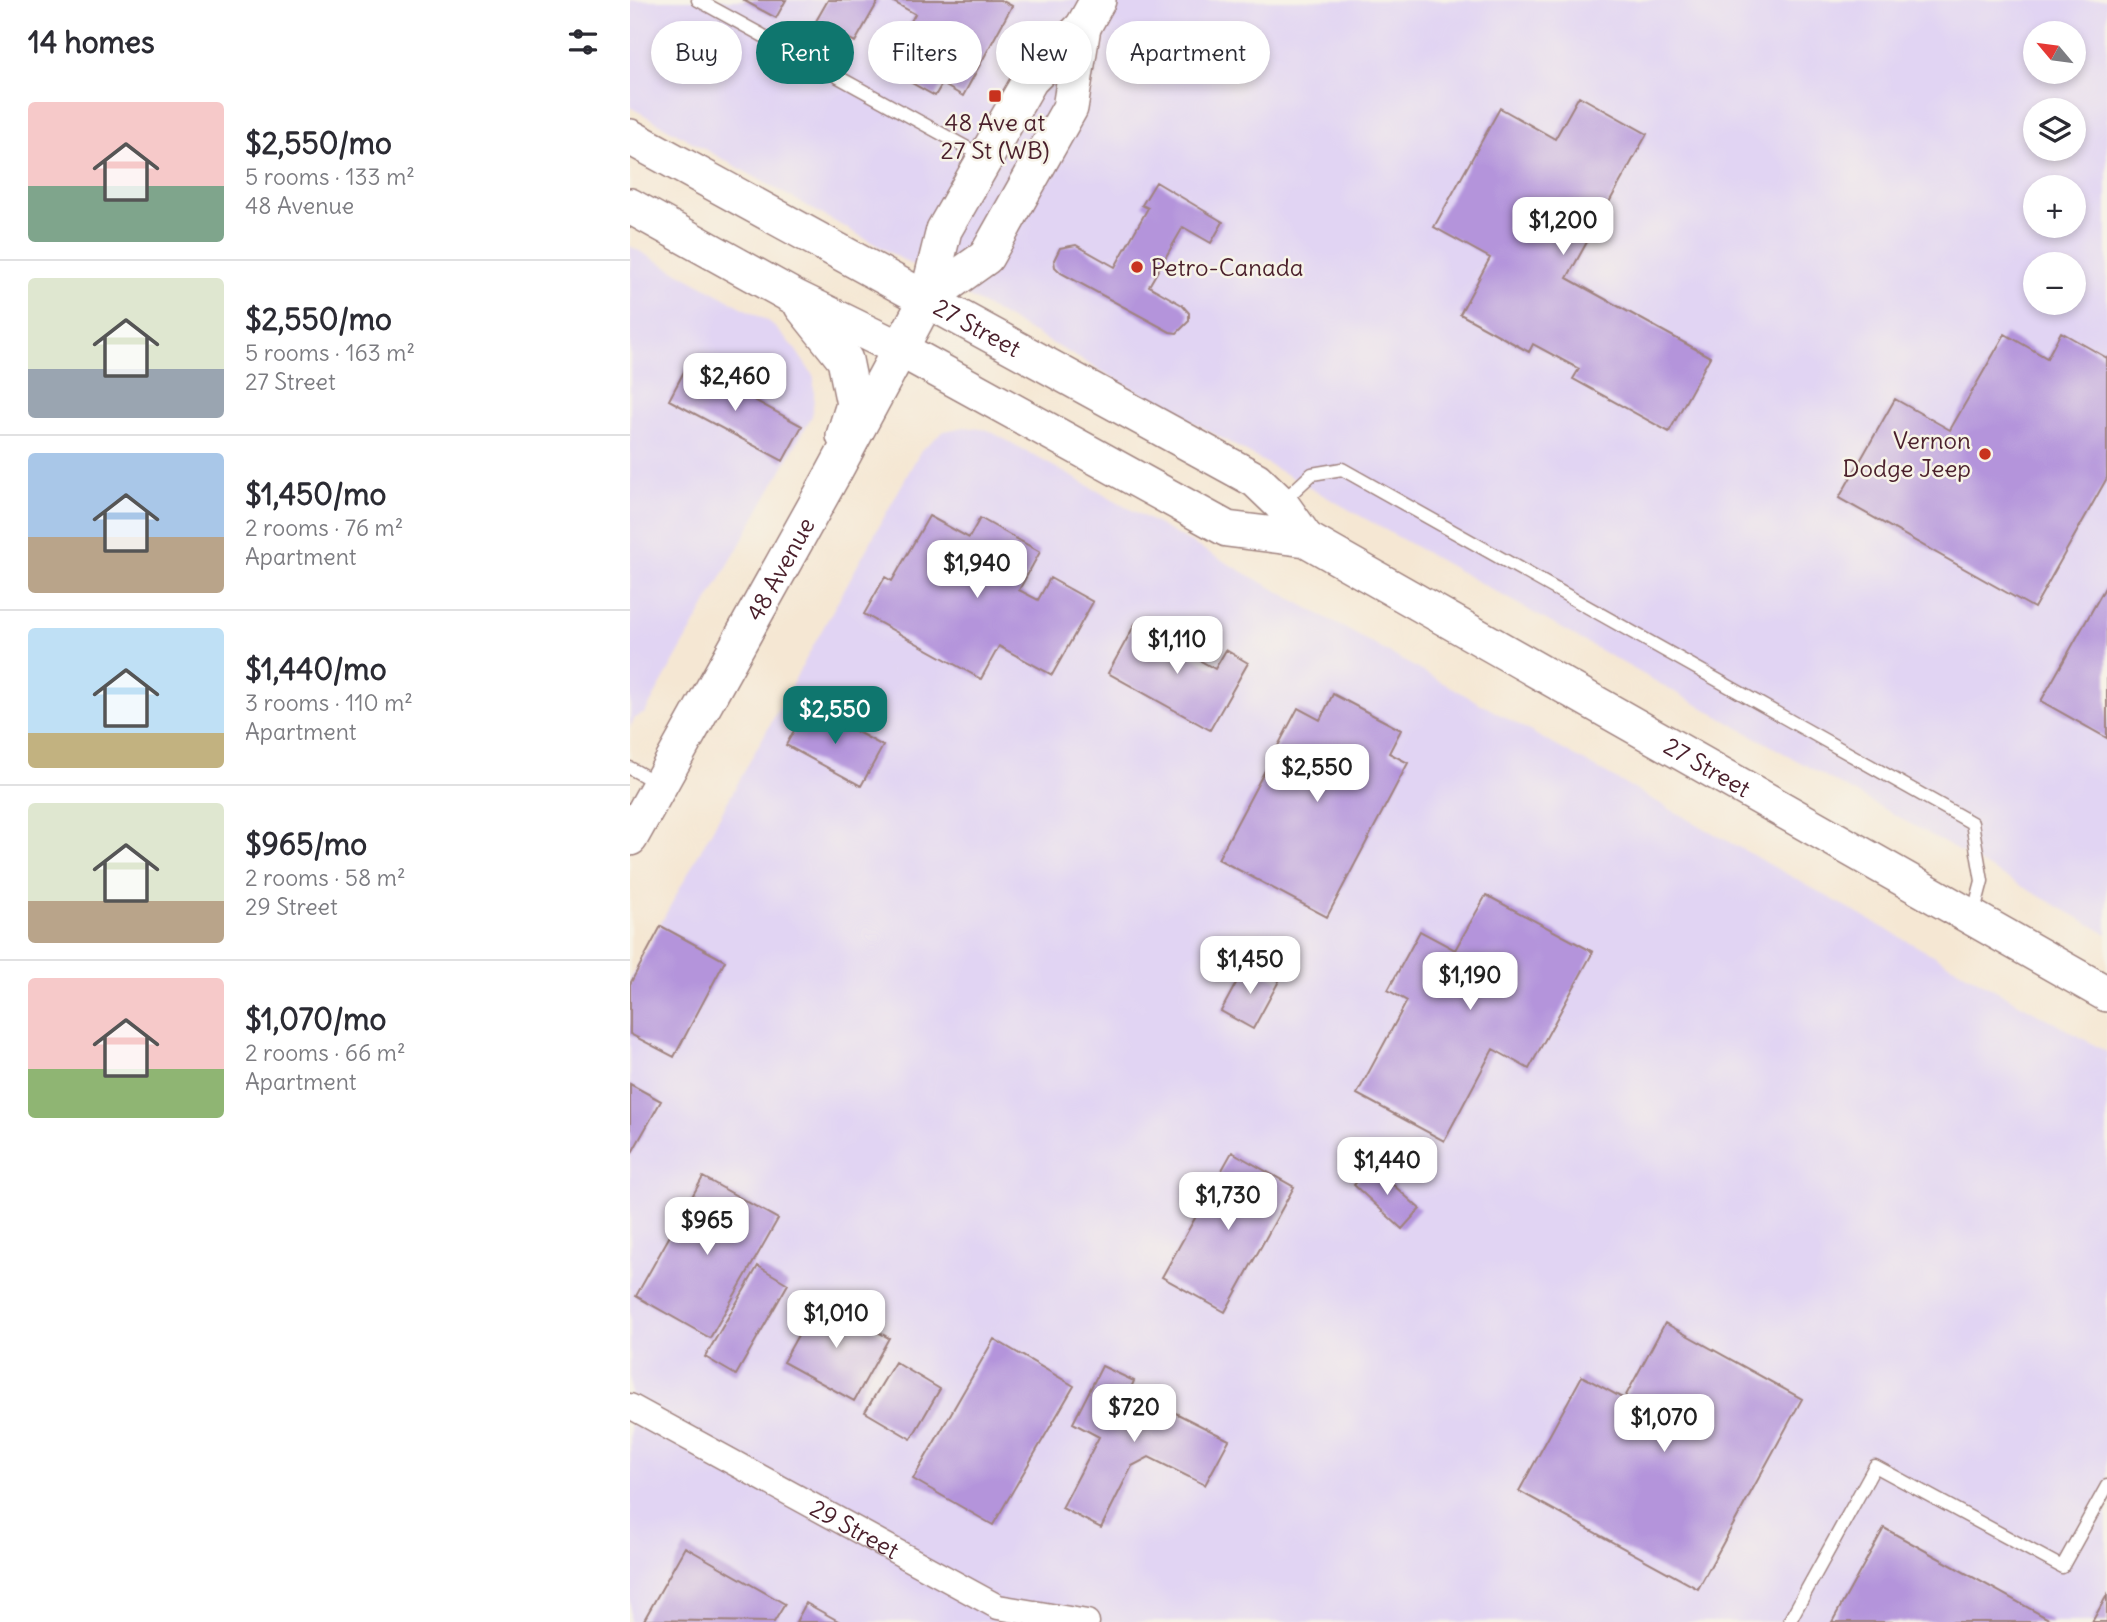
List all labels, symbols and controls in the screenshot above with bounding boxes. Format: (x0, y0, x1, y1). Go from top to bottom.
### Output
chip: Buy (651, 21, 742, 84)
chip: Rent (756, 21, 854, 84)
chip: Filters (868, 21, 982, 84)
chip: New (996, 21, 1092, 84)
chip: Apartment (1106, 21, 1270, 84)
north arrow (2023, 21, 2086, 84)
map controls (2023, 21, 2086, 315)
text: 14 homes (28, 23, 155, 61)
icon: filters (564, 23, 602, 61)
marker: 48 Ave at 27 St (WB) (987, 88, 1003, 104)
button: layers (2023, 98, 2086, 161)
place label: 48 Ave at 27 St (WB) (941, 107, 1049, 165)
text: $2,550/mo (245, 124, 392, 162)
icon: home (84, 130, 168, 214)
text: 5 rooms · 133 m² (245, 162, 415, 191)
button: + (2023, 175, 2086, 238)
text: 48 Avenue (245, 191, 354, 220)
pin: $1,200 (1506, 198, 1620, 257)
text: $1,200 (1528, 205, 1598, 234)
place label: Petro-Canada (1151, 252, 1304, 282)
button: − (2023, 252, 2086, 315)
marker: Petro-Canada (1129, 259, 1145, 275)
street label: 27 Street (929, 291, 1026, 363)
text: $2,550/mo (245, 300, 392, 338)
icon: home (84, 306, 168, 390)
text: 5 rooms · 163 m² (245, 338, 415, 367)
pin: $2,460 (678, 354, 792, 413)
text: $2,460 (699, 361, 771, 390)
text: 27 Street (245, 367, 336, 396)
place label: Vernon Dodge Jeep (1843, 425, 1971, 483)
marker: Vernon Dodge Jeep (1977, 446, 1993, 462)
text: $1,450/mo (245, 475, 386, 513)
icon: home (84, 481, 168, 565)
street label: 48 Avenue (739, 512, 821, 626)
text: 2 rooms · 76 m² (245, 513, 403, 542)
pin: $1,940 (920, 540, 1034, 600)
text: Apartment (245, 542, 357, 571)
text: $1,940 (943, 548, 1011, 577)
pin: $1,110 (1120, 616, 1234, 676)
text: $1,110 (1148, 624, 1206, 653)
text: $1,440/mo (245, 650, 387, 688)
icon: home (84, 656, 168, 740)
pin: $2,550 (778, 686, 892, 746)
text: 3 rooms · 110 m² (245, 688, 413, 717)
text: $2,550 (799, 694, 871, 723)
text: Apartment (245, 717, 357, 746)
street label: 27 Street (1659, 730, 1756, 803)
pin: $2,550 (1260, 744, 1374, 804)
text: $2,550 (1281, 752, 1353, 781)
text: $965/mo (245, 825, 367, 863)
icon: home (84, 831, 168, 915)
text: 2 rooms · 58 m² (245, 863, 406, 892)
text: 29 Street (245, 892, 338, 921)
pin: $1,450 (1193, 936, 1307, 996)
text: $1,450 (1216, 944, 1284, 973)
pin: $1,190 (1413, 953, 1527, 1012)
text: $1,190 (1439, 960, 1501, 989)
text: $1,070/mo (245, 1000, 386, 1038)
icon: home (84, 1006, 168, 1090)
text: 2 rooms · 66 m² (245, 1038, 406, 1067)
text: Apartment (245, 1067, 357, 1096)
pin: $1,440 (1330, 1138, 1444, 1197)
text: $1,440 (1353, 1145, 1421, 1174)
pin: $1,730 (1171, 1172, 1285, 1232)
text: $1,730 (1195, 1180, 1261, 1209)
pin: $965 (666, 1198, 748, 1257)
text: $965 (681, 1205, 733, 1234)
pin: $1,010 (779, 1290, 893, 1350)
text: $1,010 (803, 1298, 869, 1327)
pin: $720 (1093, 1384, 1175, 1444)
text: $720 (1108, 1392, 1160, 1421)
pin: $1,070 (1607, 1394, 1721, 1454)
text: $1,070 (1630, 1402, 1698, 1431)
street label: 29 Street (805, 1492, 904, 1565)

